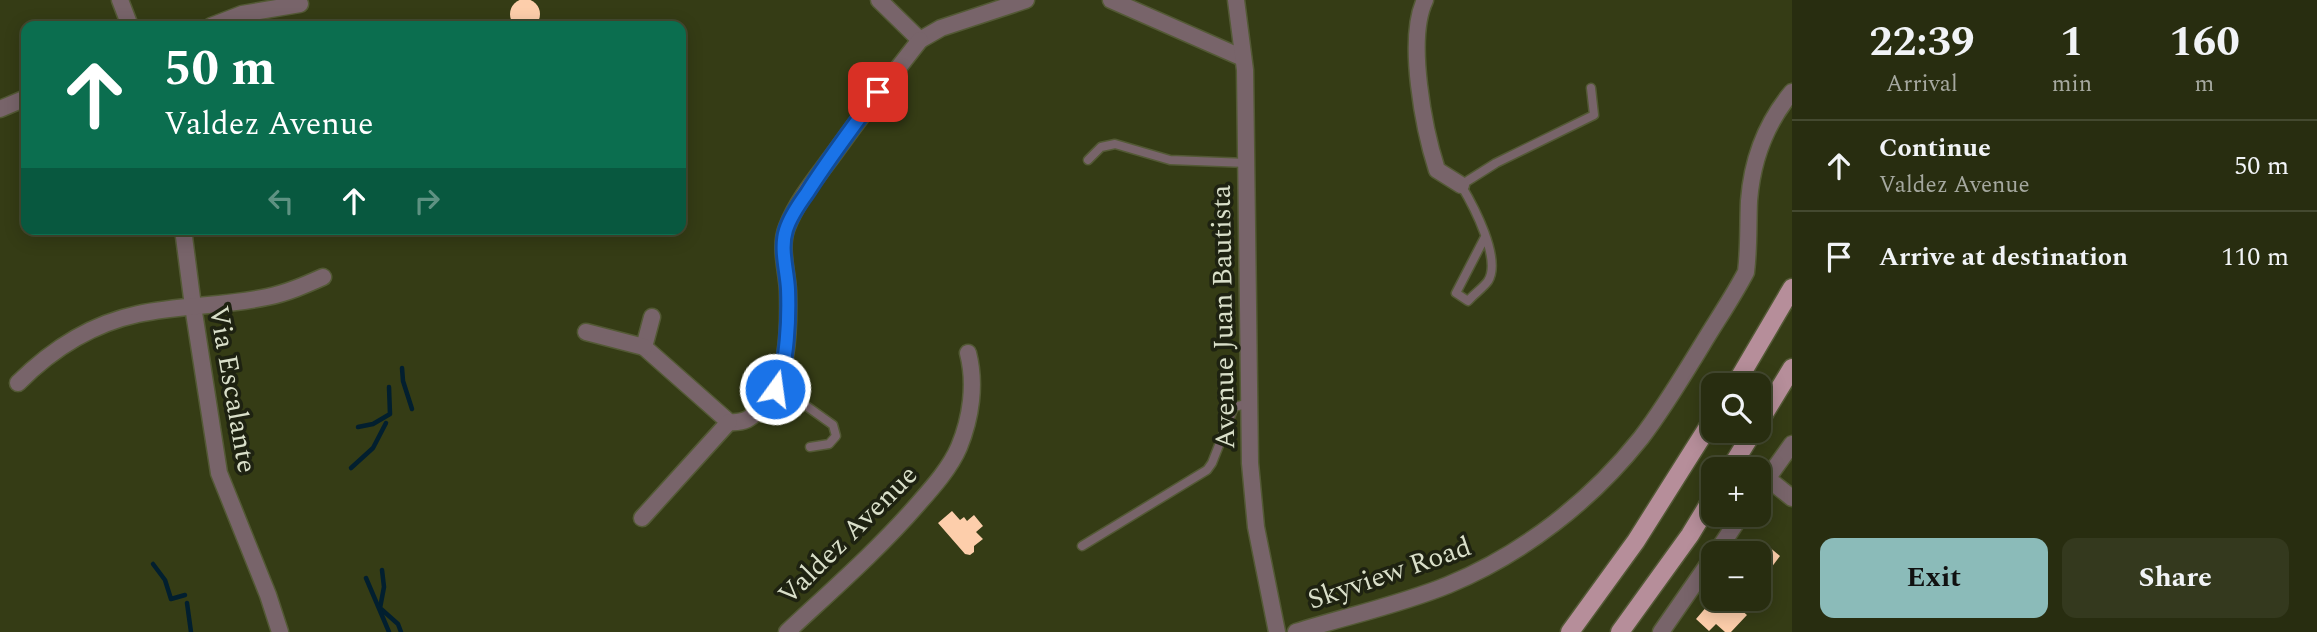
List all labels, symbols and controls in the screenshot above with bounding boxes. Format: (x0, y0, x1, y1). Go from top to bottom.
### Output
text: 22:39 (1869, 11, 1975, 74)
text: 1 (2060, 11, 2084, 74)
text: 160 (2169, 11, 2240, 74)
text: 50 m (164, 32, 275, 107)
icon: ahead (49, 49, 140, 140)
pin (848, 62, 908, 122)
text: Arrival (1886, 67, 1958, 102)
text: min (2052, 67, 2092, 102)
text: m (2195, 67, 2214, 102)
icon: arrive (859, 73, 897, 111)
text: Valdez Avenue (164, 100, 373, 149)
text: Continue (1879, 128, 1991, 168)
text: 50 m (2234, 146, 2289, 186)
icon: ahead (1820, 147, 1858, 185)
text: Valdez Avenue (1879, 168, 2030, 203)
icon: left (262, 182, 300, 220)
icon: ahead (335, 182, 373, 220)
icon: right (408, 182, 446, 220)
street label: Avenue Juan Bautista (1200, 184, 1247, 450)
text: Arrive at destination (1879, 237, 2128, 277)
text: 110 m (2221, 237, 2289, 277)
icon: arrive (1820, 238, 1858, 276)
street label: Via Escalante (197, 302, 268, 476)
position arrow (738, 352, 812, 426)
map controls (1701, 373, 1771, 611)
button: search (1701, 373, 1771, 443)
street label: Valdez Avenue (768, 455, 928, 615)
button: + (1701, 457, 1771, 527)
street label: Skyview Road (1302, 525, 1477, 622)
button: Exit (1820, 538, 2048, 618)
button: Share (2062, 538, 2289, 618)
button: − (1701, 541, 1771, 611)

